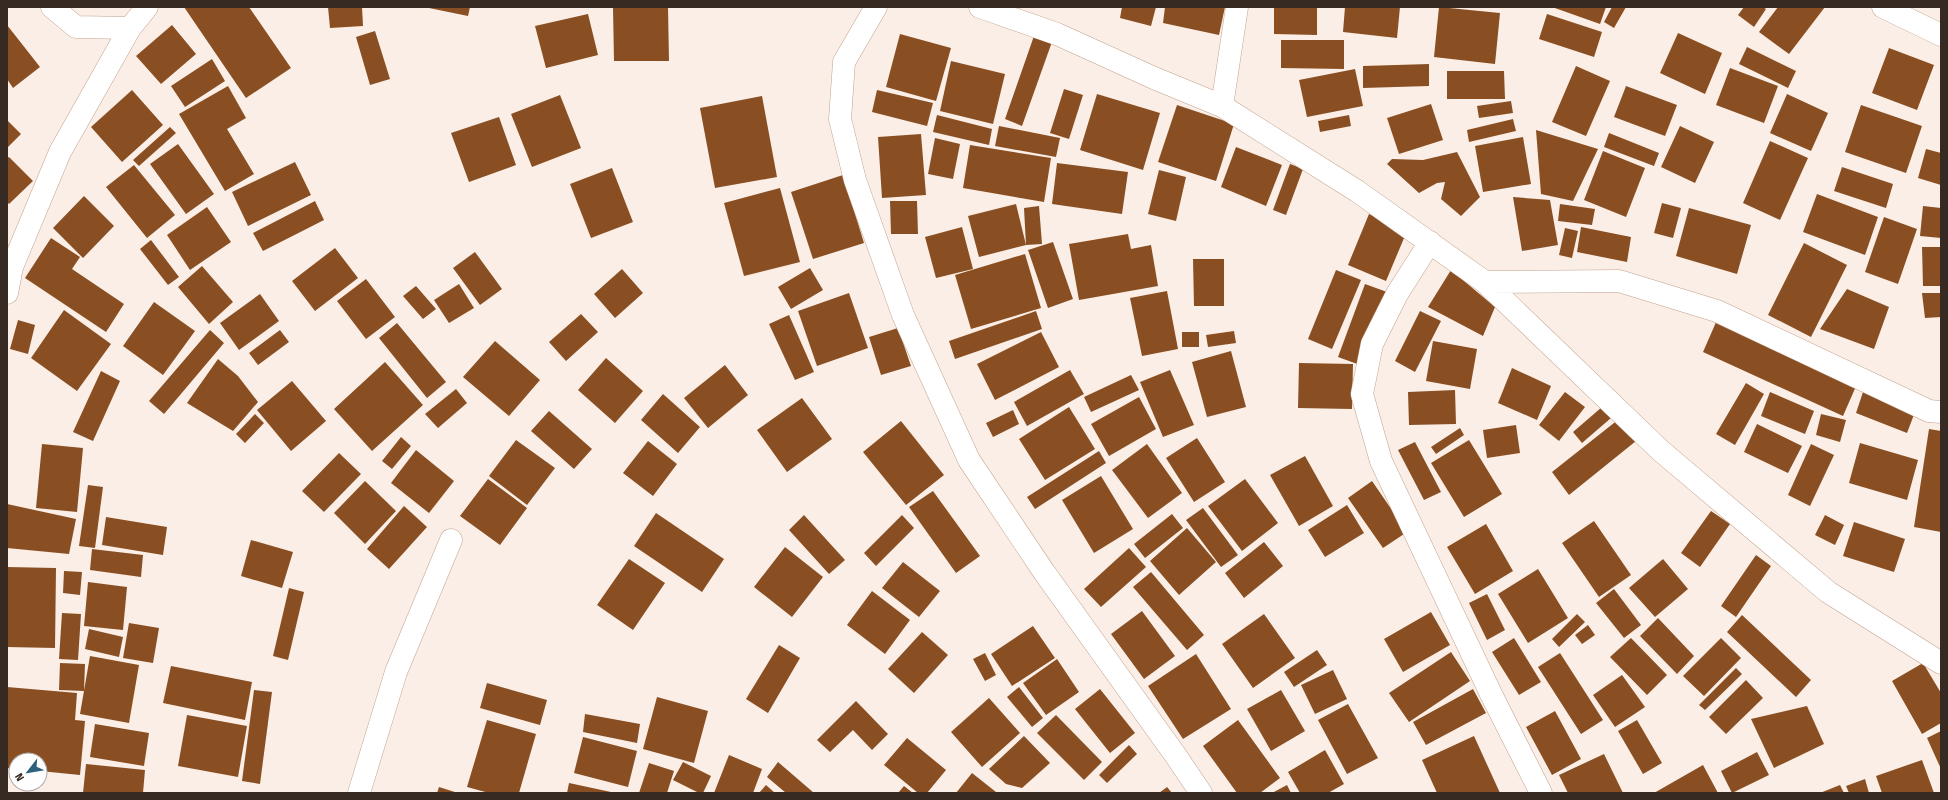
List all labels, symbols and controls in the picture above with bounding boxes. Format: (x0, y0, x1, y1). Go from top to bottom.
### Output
north arrow (8, 752, 48, 792)
text: N (13, 771, 27, 783)

